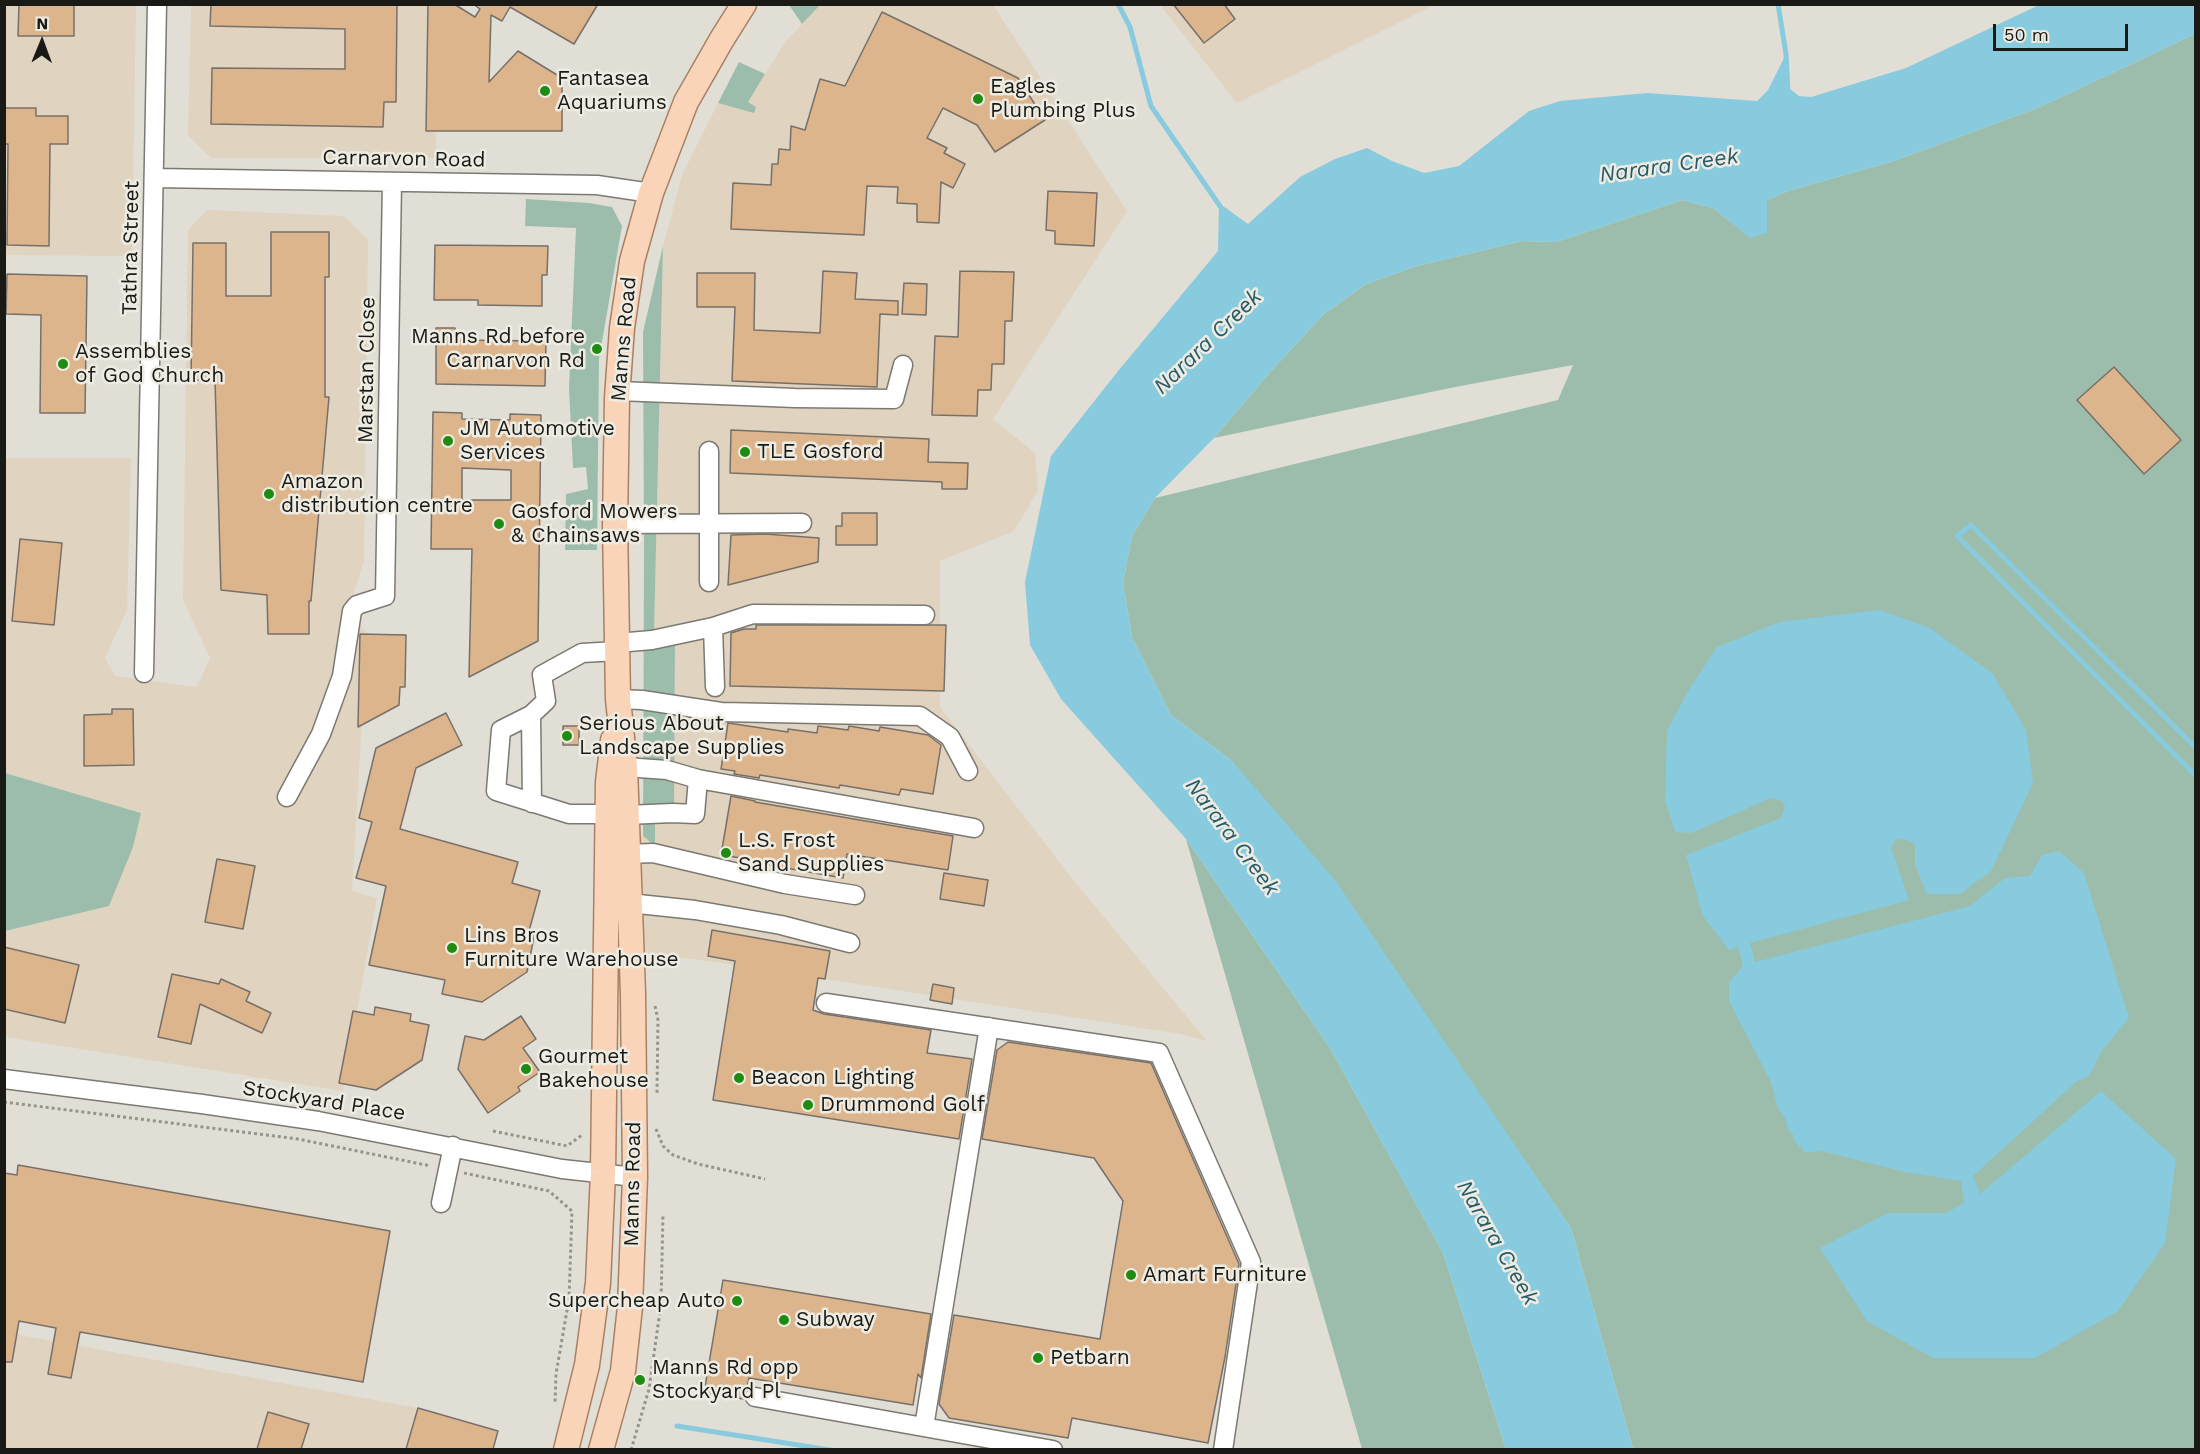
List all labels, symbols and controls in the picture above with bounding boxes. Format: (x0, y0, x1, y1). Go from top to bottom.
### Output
north arrow (12, 12, 72, 72)
scale bar (1996, 12, 2131, 50)
text: N (36, 14, 48, 33)
text: 50 m (2004, 24, 2049, 45)
place label: Fantasea Aquariums (557, 66, 667, 116)
place label: Eagles Plumbing Plus (990, 74, 1136, 124)
marker: Fantasea Aquariums (538, 84, 552, 98)
marker: Eagles Plumbing Plus (971, 92, 985, 106)
water label: Narara Creek (1598, 143, 1740, 189)
street label: Carnarvon Road (322, 145, 486, 173)
street label: Tathra Street (117, 181, 145, 315)
street label: Manns Road (606, 276, 642, 402)
water label: Narara Creek (1148, 284, 1268, 400)
street label: Marstan Close (353, 297, 381, 443)
place label: Manns Rd before Carnarvon Rd (411, 324, 585, 374)
place label: Assemblies of God Church (75, 339, 224, 389)
marker: Manns Rd before Carnarvon Rd (590, 342, 604, 356)
marker: Assemblies of God Church (56, 357, 70, 371)
place label: JM Automotive Services (460, 416, 615, 466)
marker: JM Automotive Services (441, 434, 455, 448)
place label: TLE Gosford (757, 439, 884, 465)
marker: TLE Gosford (738, 445, 752, 459)
place label: Amazon distribution centre (281, 469, 473, 519)
marker: Amazon distribution centre (262, 487, 276, 501)
place label: Gosford Mowers & Chainsaws (511, 499, 678, 549)
marker: Gosford Mowers & Chainsaws (492, 517, 506, 531)
place label: Serious About Landscape Supplies (579, 711, 785, 761)
marker: Serious About Landscape Supplies (560, 729, 574, 743)
water label: Narara Creek (1179, 773, 1285, 901)
place label: L.S. Frost Sand Supplies (738, 828, 884, 878)
marker: L.S. Frost Sand Supplies (719, 846, 733, 860)
place label: Lins Bros Furniture Warehouse (464, 923, 679, 973)
marker: Lins Bros Furniture Warehouse (445, 941, 459, 955)
place label: Gourmet Bakehouse (538, 1044, 649, 1094)
marker: Gourmet Bakehouse (519, 1062, 533, 1076)
place label: Beacon Lighting (751, 1065, 914, 1091)
marker: Beacon Lighting (732, 1071, 746, 1085)
street label: Stockyard Place (241, 1076, 407, 1126)
place label: Drummond Golf (820, 1092, 985, 1118)
marker: Drummond Golf (801, 1098, 815, 1112)
street label: Manns Road (619, 1121, 647, 1247)
water label: Narara Creek (1451, 1176, 1543, 1310)
place label: Amart Furniture (1143, 1262, 1307, 1288)
marker: Amart Furniture (1124, 1268, 1138, 1282)
place label: Supercheap Auto (548, 1288, 725, 1314)
marker: Supercheap Auto (730, 1294, 744, 1308)
place label: Subway (796, 1307, 875, 1333)
marker: Subway (777, 1313, 791, 1327)
place label: Petbarn (1050, 1345, 1130, 1371)
marker: Petbarn (1031, 1351, 1045, 1365)
place label: Manns Rd opp Stockyard Pl (652, 1355, 799, 1405)
marker: Manns Rd opp Stockyard Pl (633, 1373, 647, 1387)

